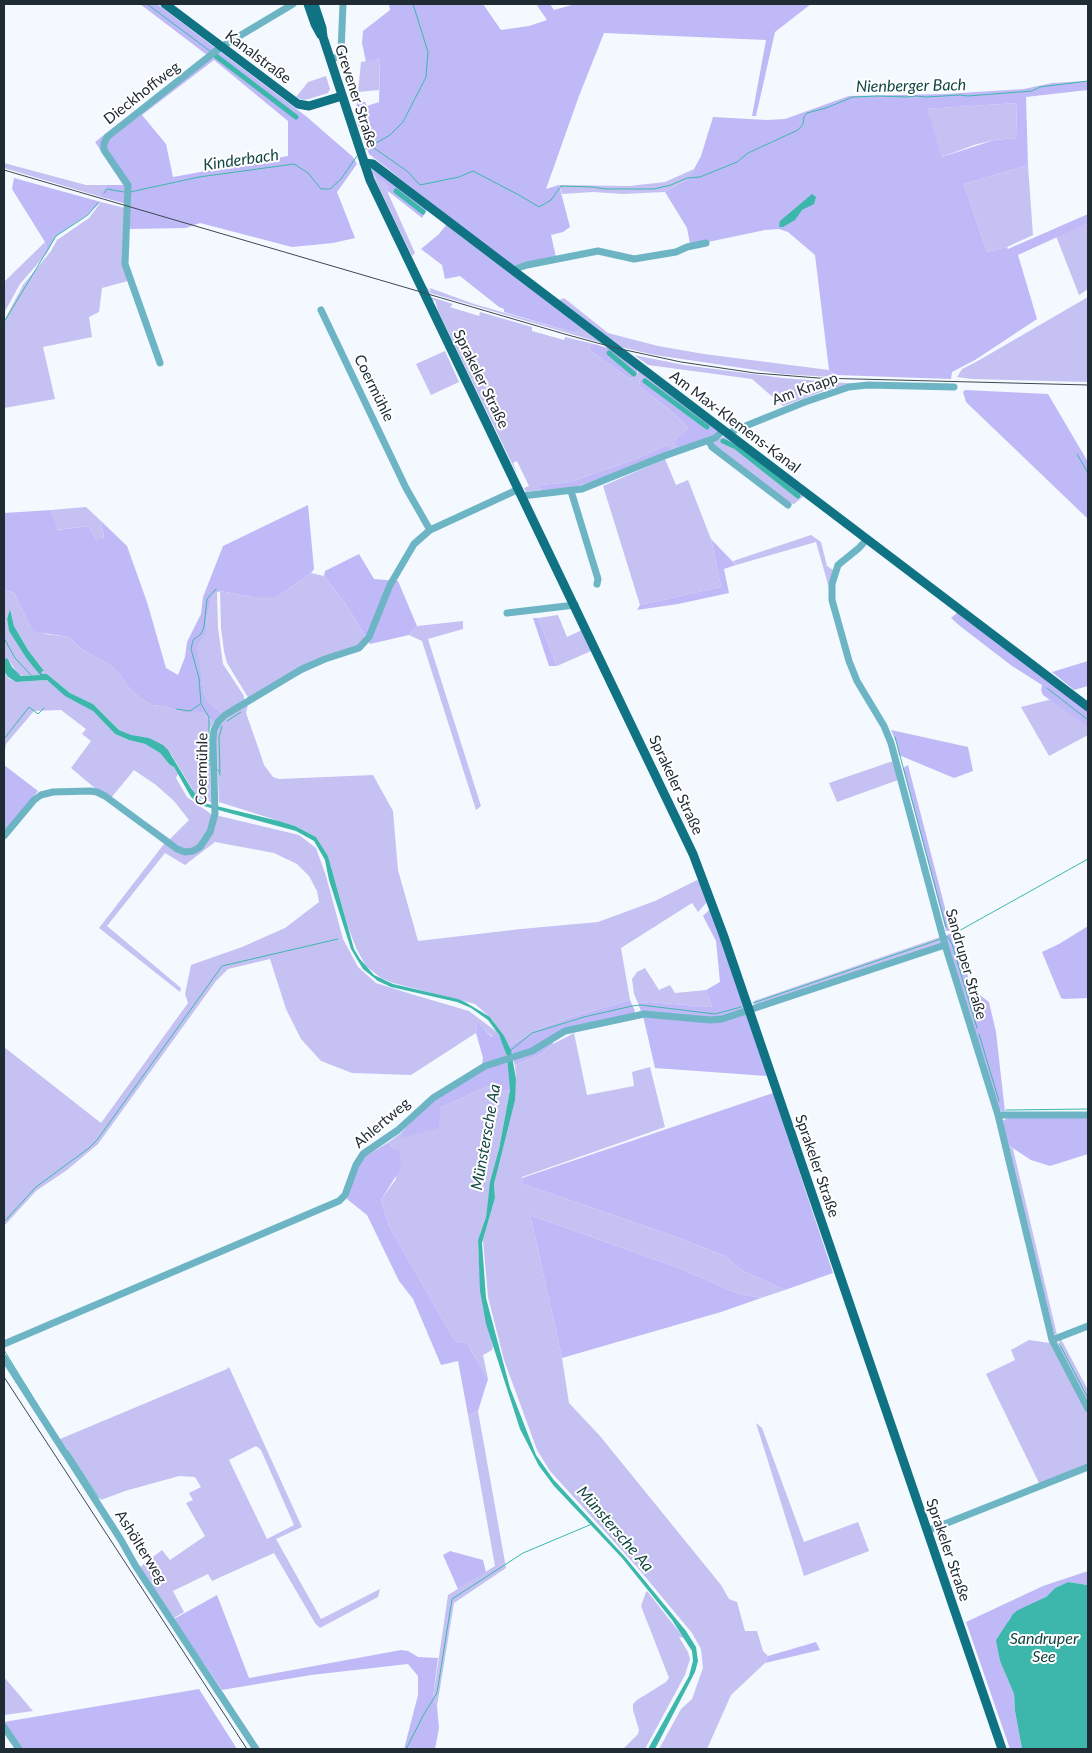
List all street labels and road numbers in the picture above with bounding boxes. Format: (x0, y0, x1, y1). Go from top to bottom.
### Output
street label: Kanalstraße (221, 26, 295, 88)
street label: Grevener Straße (331, 42, 381, 150)
street label: Dieckhoffweg (100, 58, 184, 128)
street label: Sprakeler Straße (449, 327, 513, 431)
street label: Coermühle (350, 352, 398, 424)
street label: Am Max-Klemens-Kanal (666, 367, 804, 477)
street label: Am Knapp (770, 369, 840, 409)
street label: Sprakeler Straße (645, 732, 707, 838)
street label: Coermühle (192, 733, 212, 805)
street label: Sandruper Straße (942, 907, 990, 1021)
street label: Ahlertweg (350, 1094, 414, 1152)
street label: Sprakeler Straße (791, 1112, 843, 1220)
street label: Sprakeler Straße (922, 1496, 974, 1604)
street label: Ashölterweg (111, 1507, 171, 1587)

